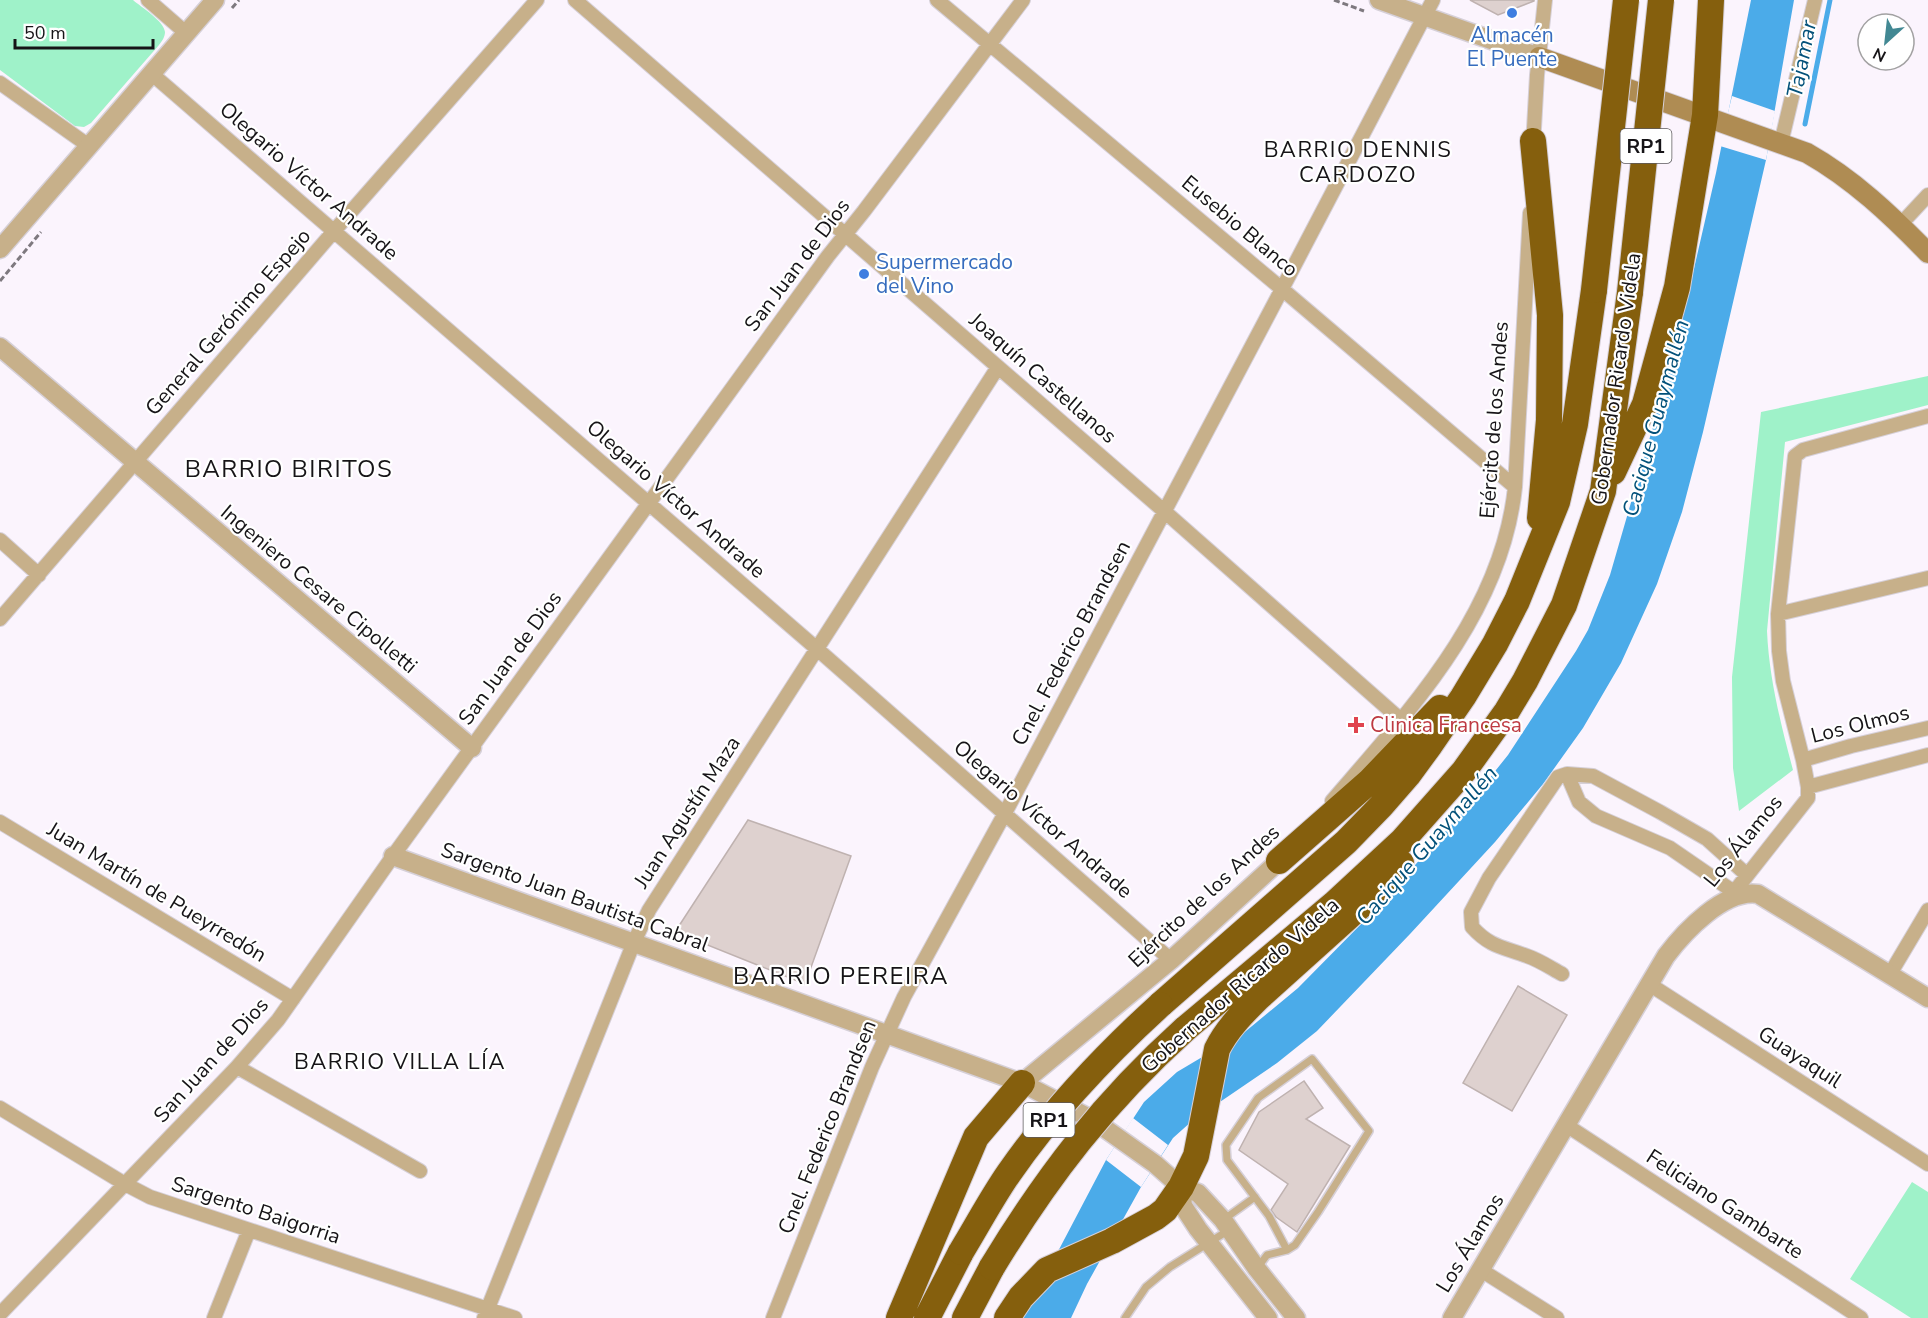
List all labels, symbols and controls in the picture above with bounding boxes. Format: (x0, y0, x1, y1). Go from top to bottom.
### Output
marker: Almacén El Puente (1505, 6, 1519, 20)
scale bar (15, 12, 153, 50)
north arrow (1856, 12, 1916, 72)
water label: Tajamar (1780, 17, 1824, 101)
text: 50 m (24, 21, 66, 45)
place label: Almacén El Puente (1467, 21, 1557, 73)
text: N (1869, 42, 1890, 67)
street label: Olegario Víctor Andrade (214, 95, 404, 267)
road number: RP1 (1620, 129, 1672, 163)
district label: BARRIO DENNIS CARDOZO (1264, 135, 1452, 190)
street label: Eusebio Blanco (1176, 169, 1304, 283)
street label: San Juan de Dios (738, 193, 856, 337)
street label: General Gerónimo Espejo (139, 223, 317, 421)
place label: Supermercado del Vino (876, 248, 1013, 300)
street label: Gobernador Ricardo Videla (1584, 251, 1648, 507)
marker: Supermercado del Vino (857, 267, 871, 281)
street label: Joaquín Castellanos (963, 306, 1123, 450)
water label: Cacique Guaymallén (1615, 316, 1697, 520)
street label: Ejército de los Andes (1473, 320, 1515, 520)
street label: Olegario Víctor Andrade (581, 413, 771, 585)
district label: BARRIO BIRITOS (185, 453, 393, 485)
street label: Ingeniero Cesare Cipolletti (215, 498, 423, 680)
street label: Cnel. Federico Brandsen (1005, 535, 1137, 751)
street label: San Juan de Dios (452, 585, 568, 731)
street label: Los Olmos (1808, 698, 1912, 750)
place label: Clinica Francesa (1370, 711, 1522, 739)
marker: Clinica Francesa (1347, 716, 1365, 734)
street label: Juan Agustín Maza (627, 731, 747, 894)
street label: Olegario Víctor Andrade (948, 733, 1138, 905)
water label: Cacique Guaymallén (1349, 759, 1505, 932)
street label: Los Álamos (1697, 789, 1789, 893)
street label: Juan Martín de Pueyrredón (41, 815, 272, 969)
street label: Ejército de los Andes (1122, 818, 1286, 974)
street label: Sargento Juan Bautista Cabral (437, 835, 714, 959)
street label: Gobernador Ricardo Videla (1135, 891, 1345, 1079)
district label: BARRIO PEREIRA (733, 960, 949, 992)
street label: San Juan de Dios (147, 991, 275, 1129)
street label: Cnel. Federico Brandsen (771, 1016, 883, 1238)
street label: Guayaquil (1753, 1019, 1848, 1095)
district label: BARRIO VILLA LÍA (294, 1047, 506, 1077)
road number: RP1 (1024, 1103, 1074, 1137)
street label: Feliciano Gambarte (1641, 1143, 1809, 1265)
street label: Sargento Baigorria (168, 1169, 344, 1251)
street label: Los Álamos (1429, 1188, 1511, 1298)

